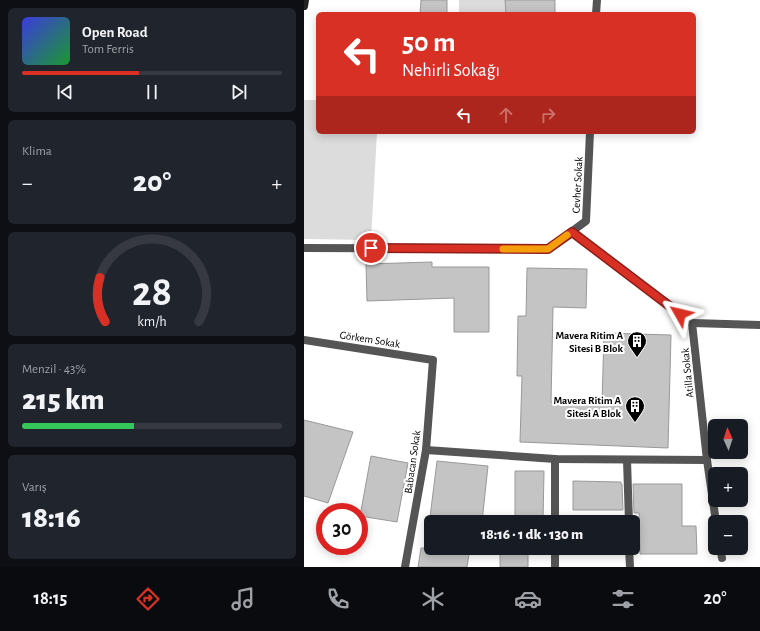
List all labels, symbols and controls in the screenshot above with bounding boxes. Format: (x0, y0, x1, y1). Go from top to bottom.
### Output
text: Open Road (82, 25, 148, 40)
icon: left (336, 28, 388, 80)
text: 50 m (402, 29, 456, 57)
text: Tom Ferris (82, 43, 134, 56)
text: Nehirli Sokağı (402, 62, 500, 80)
icon: previous (54, 81, 76, 103)
icon: pause (141, 81, 163, 103)
icon: next (228, 81, 250, 103)
icon: left (453, 104, 475, 126)
icon: ahead (495, 104, 517, 126)
icon: right (537, 104, 559, 126)
text: Klima (22, 145, 52, 158)
street label: Cevher Sokak (571, 156, 584, 214)
text: 20° (133, 167, 171, 197)
text: − (22, 172, 33, 194)
text: + (271, 172, 282, 194)
pin (354, 231, 388, 265)
icon: arrive (360, 237, 382, 259)
text: 28 (132, 271, 172, 312)
position arrow (659, 293, 701, 335)
text: km/h (137, 314, 167, 328)
street label: Görkem Sokak (339, 329, 401, 350)
place label: Mavera Ritim A Sitesi B Blok (555, 330, 624, 354)
building icon: Mavera Ritim A Sitesi B Blok (626, 330, 648, 358)
street label: Atilla Sokak (679, 348, 696, 398)
text: Menzil · 43% (22, 363, 86, 376)
text: 215 km (22, 385, 105, 415)
place label: Mavera Ritim A Sitesi A Blok (553, 395, 622, 419)
building icon: Mavera Ritim A Sitesi A Blok (624, 395, 646, 423)
north arrow (708, 419, 748, 459)
map controls (708, 419, 748, 555)
street label: Babacan Sokak (403, 430, 422, 494)
button: + (708, 467, 748, 507)
text: Varış (22, 481, 47, 494)
text: 18:16 (22, 503, 81, 533)
speed limit sign: 30 (316, 503, 368, 555)
button: − (708, 515, 748, 555)
text: 18:16 · 1 dk · 130 m (481, 527, 583, 542)
icon: directions (134, 585, 162, 613)
icon: music (229, 585, 257, 613)
icon: phone (324, 585, 352, 613)
icon: climate (419, 585, 447, 613)
icon: car (514, 585, 542, 613)
icon: filters (609, 585, 637, 613)
text: 18:15 (33, 590, 67, 608)
text: 20° (703, 590, 727, 608)

